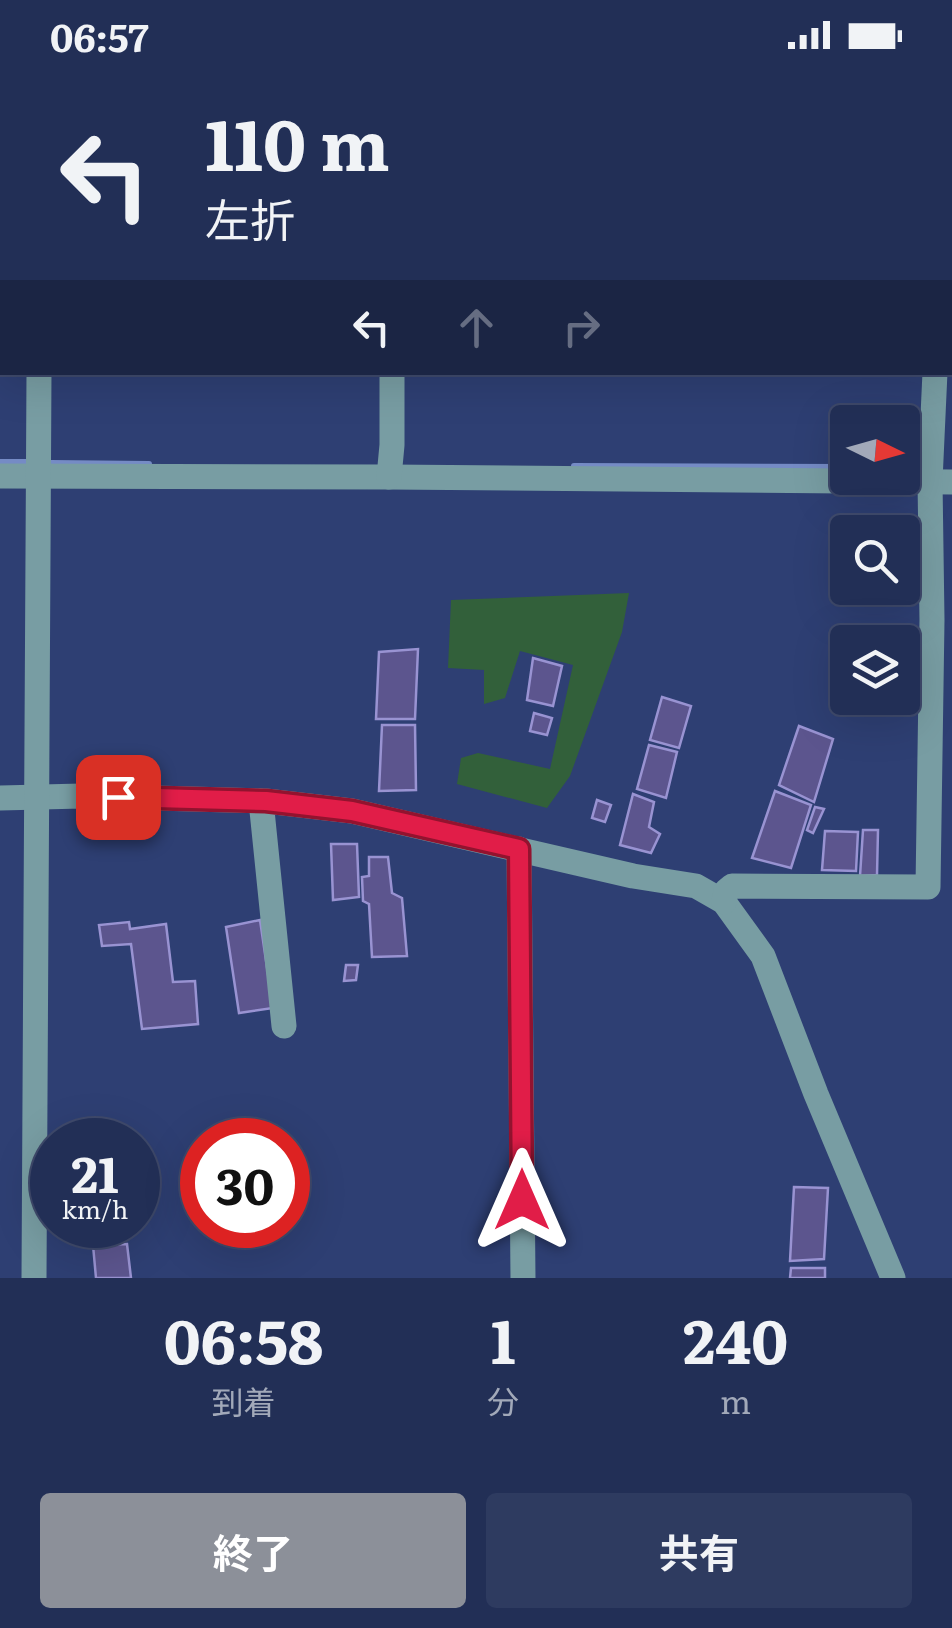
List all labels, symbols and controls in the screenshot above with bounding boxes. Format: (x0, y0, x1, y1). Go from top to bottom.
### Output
text: 06:57 (50, 7, 149, 64)
text: 110 m (205, 89, 390, 193)
icon: left (40, 110, 170, 240)
text: 左折 (205, 184, 295, 251)
icon: left (344, 300, 399, 355)
icon: ahead (449, 300, 504, 355)
icon: right (554, 300, 609, 355)
north arrow (830, 405, 920, 495)
map controls (830, 405, 920, 715)
button: search (830, 515, 920, 605)
button: layers (830, 625, 920, 715)
pin (76, 755, 161, 840)
icon: arrive (91, 770, 146, 825)
speed limit sign: 30 (180, 1118, 310, 1248)
text: 21 (71, 1134, 119, 1208)
position arrow (470, 1148, 574, 1252)
text: km/h (62, 1190, 128, 1227)
text: 06:58 (164, 1293, 323, 1382)
text: 1 (491, 1293, 516, 1382)
text: 240 (683, 1293, 788, 1382)
text: 到着 (212, 1376, 276, 1424)
text: 分 (487, 1376, 519, 1424)
text: m (720, 1376, 751, 1424)
button: 終了 (40, 1493, 466, 1608)
button: 共有 (486, 1493, 912, 1608)

